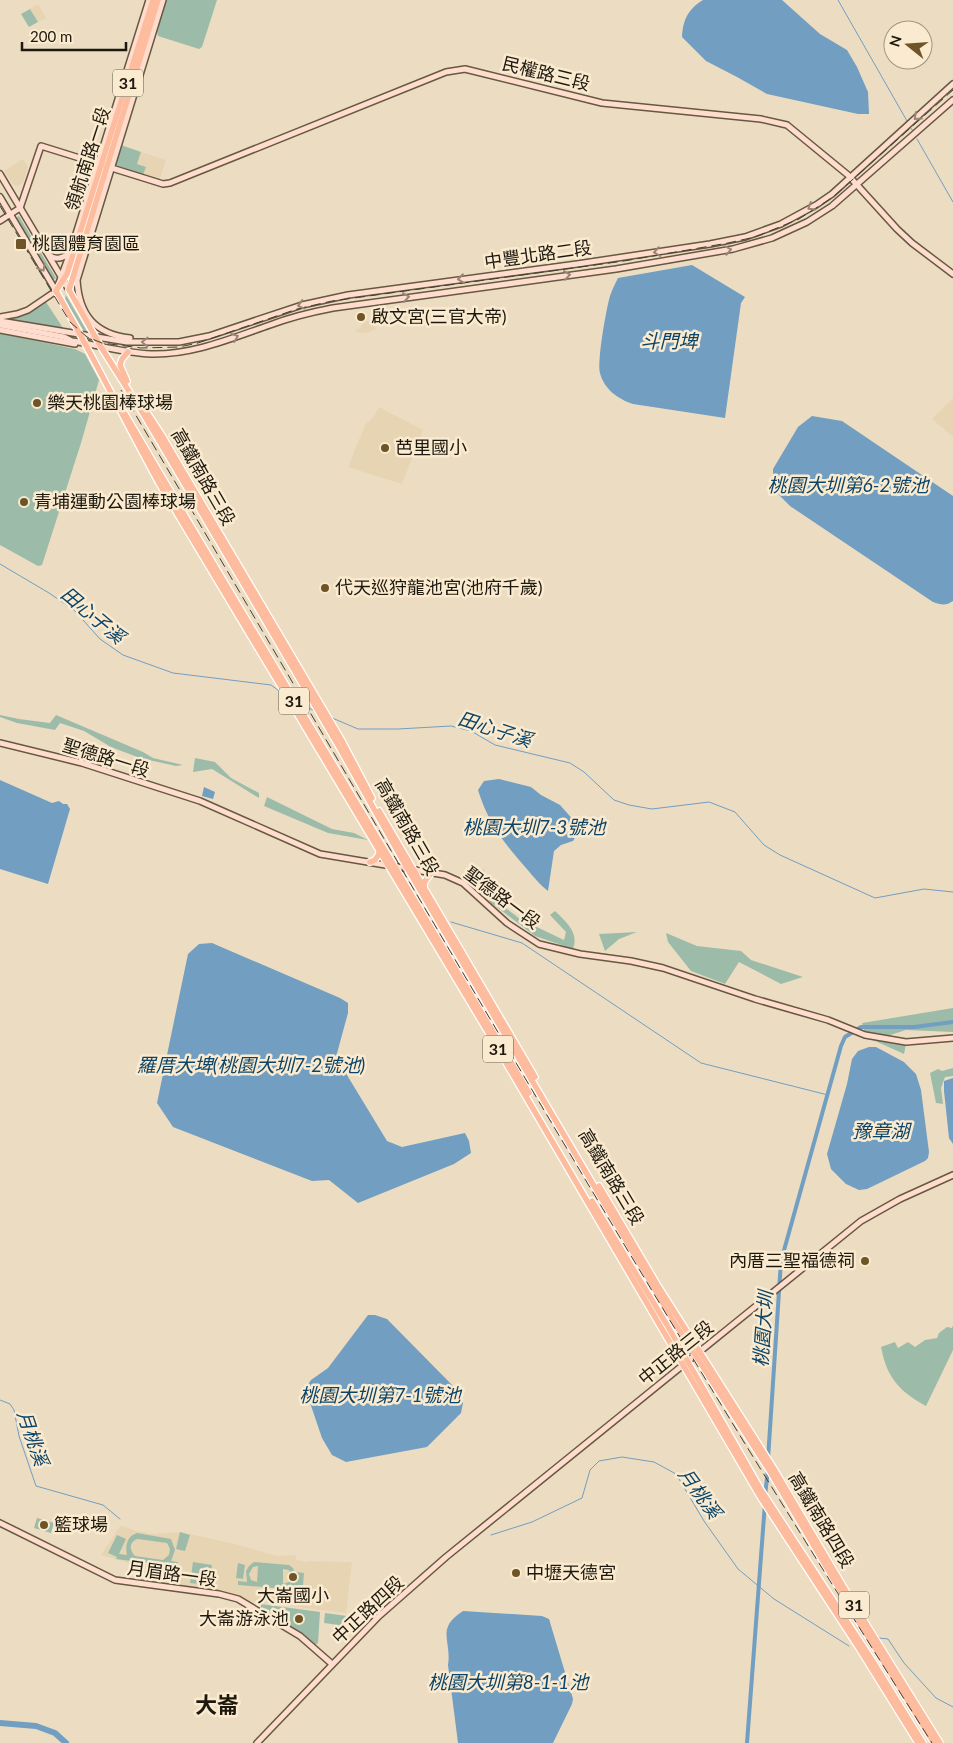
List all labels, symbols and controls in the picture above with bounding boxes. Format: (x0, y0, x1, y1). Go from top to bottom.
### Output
scale bar (22, 20, 126, 52)
north arrow (883, 20, 933, 70)
text: 200 m (30, 27, 72, 45)
text: N (885, 33, 905, 49)
street label: 民權路三段 (500, 51, 593, 95)
road number: 31 (113, 70, 143, 96)
street label: 領航南路一段 (60, 104, 114, 213)
one-way arrow (914, 111, 923, 120)
one-way arrow (808, 201, 817, 211)
place label: 桃園體育園區 (32, 232, 140, 254)
street label: 中豐北路二段 (483, 236, 593, 272)
marker: 桃園體育園區 (14, 237, 28, 251)
one-way arrow (723, 245, 732, 256)
one-way arrow (652, 246, 660, 257)
one-way arrow (36, 262, 46, 271)
one-way arrow (563, 271, 572, 281)
one-way arrow (457, 274, 466, 284)
one-way arrow (402, 293, 411, 303)
one-way arrow (296, 299, 305, 310)
place label: 啟文宮(三官大帝) (371, 305, 507, 327)
marker: 啟文宮(三官大帝) (355, 311, 367, 323)
water label: 斗門埤 (640, 329, 699, 352)
one-way arrow (230, 333, 239, 343)
one-way arrow (141, 337, 149, 348)
place label: 樂天桃園棒球場 (47, 391, 173, 413)
marker: 樂天桃園棒球場 (31, 397, 43, 409)
street label: 高鐵南路三段 (167, 424, 240, 529)
place label: 芭里國小 (395, 436, 467, 458)
marker: 芭里國小 (379, 442, 391, 454)
water label: 桃園大圳第6-2號池 (768, 473, 930, 496)
place label: 青埔運動公園棒球場 (34, 490, 196, 512)
marker: 青埔運動公園棒球場 (18, 496, 30, 508)
place label: 代天巡狩龍池宮(池府千歲) (335, 576, 543, 598)
water label: 田心子溪 (57, 581, 132, 650)
marker: 代天巡狩龍池宮(池府千歲) (319, 582, 331, 594)
road number: 31 (279, 688, 309, 714)
water label: 田心子溪 (455, 706, 538, 752)
street label: 聖德路一段 (60, 733, 153, 781)
street label: 高鐵南路三段 (371, 774, 444, 879)
water label: 桃園大圳7-3號池 (463, 815, 607, 838)
street label: 聖德路一段 (460, 861, 545, 933)
road number: 31 (483, 1036, 513, 1062)
water label: 羅厝大埤(桃園大圳7-2號池) (137, 1053, 365, 1076)
water label: 豫章湖 (852, 1119, 912, 1142)
street label: 高鐵南路三段 (575, 1125, 649, 1228)
place label: 內厝三聖福德祠 (729, 1249, 855, 1271)
marker: 內厝三聖福德祠 (859, 1255, 871, 1267)
water label: 桃園大圳 (748, 1287, 777, 1368)
street label: 中正路三段 (633, 1315, 717, 1389)
water label: 桃園大圳第7-1號池 (299, 1383, 463, 1406)
water label: 月桃溪 (13, 1407, 55, 1471)
water label: 月桃溪 (674, 1463, 728, 1525)
street label: 高鐵南路四段 (785, 1468, 859, 1571)
place label: 籃球場 (54, 1513, 108, 1535)
marker: 籃球場 (38, 1519, 50, 1531)
street label: 月眉路一段 (126, 1556, 218, 1590)
place label: 中壢天德宮 (526, 1561, 616, 1583)
marker: 中壢天德宮 (510, 1567, 522, 1579)
marker: 大崙國小 (287, 1571, 299, 1583)
street label: 中正路四段 (327, 1571, 408, 1648)
place label: 大崙國小 (257, 1584, 329, 1606)
road number: 31 (839, 1592, 869, 1618)
place label: 大崙游泳池 (199, 1607, 289, 1629)
marker: 大崙游泳池 (293, 1613, 305, 1625)
water label: 桃園大圳第8-1-1池 (428, 1670, 590, 1693)
district label: 大崙 (195, 1691, 239, 1718)

